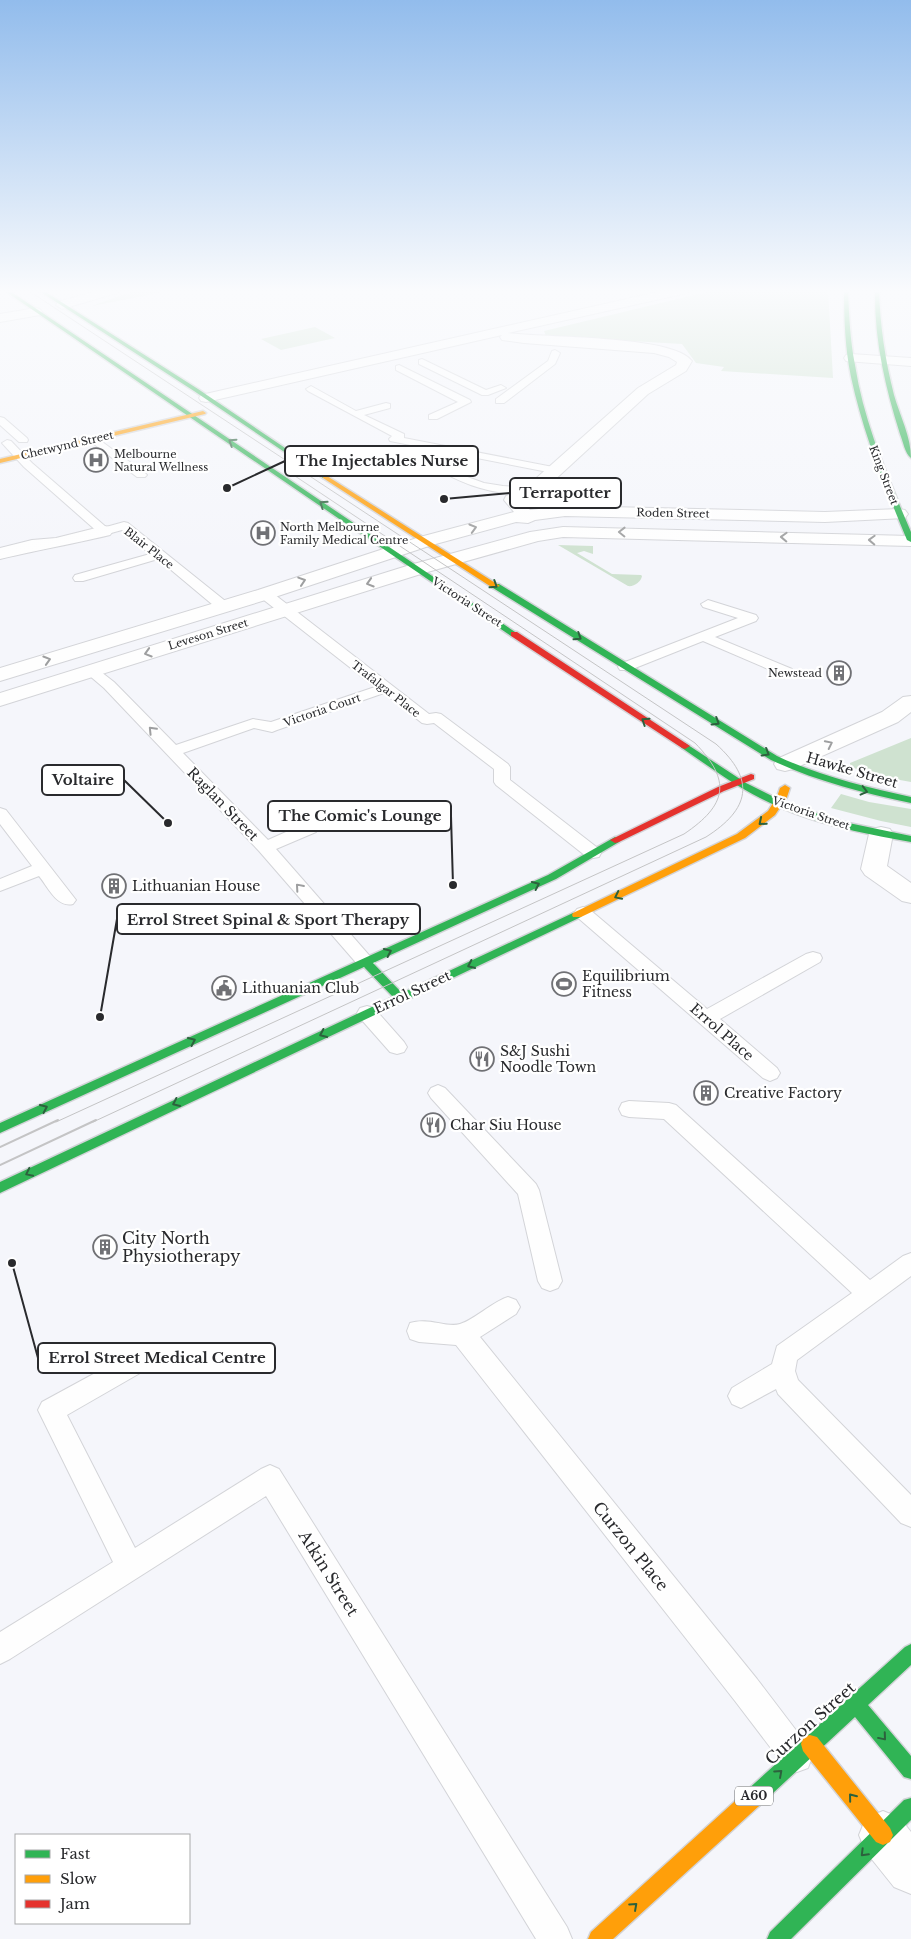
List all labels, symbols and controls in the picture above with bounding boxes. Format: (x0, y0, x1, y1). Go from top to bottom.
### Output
street label: Chetwynd Street (19, 427, 115, 462)
one-way arrow (228, 438, 237, 448)
street label: King Street (866, 443, 902, 508)
callout: The Injectables Nurse (285, 446, 478, 476)
hospital icon: Melbourne Natural Wellness (83, 447, 109, 473)
place label: Melbourne Natural Wellness (114, 447, 208, 474)
text: The Injectables Nurse (296, 451, 468, 470)
callout: Terrapotter (510, 478, 621, 508)
text: Terrapotter (519, 483, 611, 502)
one-way arrow (320, 501, 329, 510)
street label: Roden Street (636, 505, 711, 521)
hospital icon: North Melbourne Family Medical Centre (250, 520, 276, 546)
place label: North Melbourne Family Medical Centre (280, 520, 408, 547)
one-way arrow (468, 523, 477, 534)
street label: Blair Place (121, 524, 177, 572)
one-way arrow (618, 527, 626, 537)
one-way arrow (780, 531, 788, 542)
one-way arrow (868, 534, 876, 545)
street label: Victoria Street (428, 574, 505, 630)
one-way arrow (297, 577, 306, 587)
one-way arrow (366, 578, 375, 588)
one-way arrow (489, 579, 498, 589)
street label: Leveson Street (166, 615, 251, 653)
one-way arrow (572, 631, 581, 640)
one-way arrow (144, 647, 153, 657)
one-way arrow (42, 656, 50, 666)
street label: Trafalgar Place (349, 658, 423, 720)
building icon: Newstead (826, 660, 852, 686)
place label: Newstead (768, 666, 823, 680)
street label: Victoria Court (281, 690, 363, 730)
one-way arrow (711, 715, 720, 725)
one-way arrow (641, 718, 650, 727)
one-way arrow (149, 726, 158, 735)
one-way arrow (824, 739, 833, 750)
one-way arrow (760, 746, 769, 756)
street label: Hawke Street (804, 748, 901, 792)
street label: Raglan Street (183, 763, 263, 845)
callout: Voltaire (42, 765, 124, 795)
text: Voltaire (51, 770, 114, 789)
one-way arrow (860, 785, 869, 796)
street label: Victoria Street (770, 793, 852, 833)
callout: The Comic's Lounge (268, 801, 451, 831)
text: The Comic's Lounge (278, 806, 442, 825)
one-way arrow (759, 817, 768, 825)
building icon: Lithuanian House (101, 873, 127, 899)
place label: Lithuanian House (132, 877, 260, 895)
one-way arrow (531, 880, 540, 891)
one-way arrow (296, 883, 305, 892)
one-way arrow (614, 890, 623, 901)
callout: Errol Street Spinal & Sport Therapy (117, 904, 420, 934)
text: Errol Street Spinal & Sport Therapy (127, 910, 410, 929)
one-way arrow (383, 948, 392, 959)
one-way arrow (467, 959, 476, 969)
street label: Errol Street (370, 966, 454, 1018)
place label: Equilibrium Fitness (582, 967, 670, 1001)
sports icon: Equilibrium Fitness (551, 971, 577, 997)
public building icon: Lithuanian Club (211, 975, 237, 1001)
place label: Lithuanian Club (242, 979, 359, 997)
street label: Errol Place (686, 999, 758, 1065)
one-way arrow (319, 1028, 328, 1038)
one-way arrow (187, 1037, 196, 1048)
place label: S&J Sushi Noodle Town (500, 1042, 597, 1076)
restaurant icon: S&J Sushi Noodle Town (469, 1046, 495, 1072)
building icon: Creative Factory (693, 1080, 719, 1106)
place label: Creative Factory (724, 1084, 842, 1102)
one-way arrow (172, 1097, 181, 1108)
one-way arrow (39, 1104, 48, 1115)
restaurant icon: Char Siu House (420, 1112, 446, 1138)
place label: Char Siu House (450, 1116, 562, 1134)
one-way arrow (25, 1167, 34, 1177)
place label: City North Physiotherapy (122, 1228, 241, 1266)
building icon: City North Physiotherapy (92, 1234, 118, 1260)
callout: Errol Street Medical Centre (38, 1343, 275, 1373)
text: Errol Street Medical Centre (48, 1348, 266, 1367)
street label: Curzon Place (589, 1497, 673, 1595)
street label: Atkin Street (294, 1526, 363, 1620)
street label: Curzon Street (761, 1677, 859, 1769)
one-way arrow (878, 1731, 887, 1740)
one-way arrow (774, 1770, 783, 1779)
road number: A60 (735, 1786, 773, 1805)
one-way arrow (849, 1793, 858, 1802)
legend (15, 1834, 190, 1924)
text: Fast (60, 1844, 91, 1863)
one-way arrow (861, 1848, 870, 1857)
text: Slow (60, 1869, 97, 1888)
text: Jam (58, 1894, 90, 1913)
one-way arrow (628, 1903, 637, 1912)

